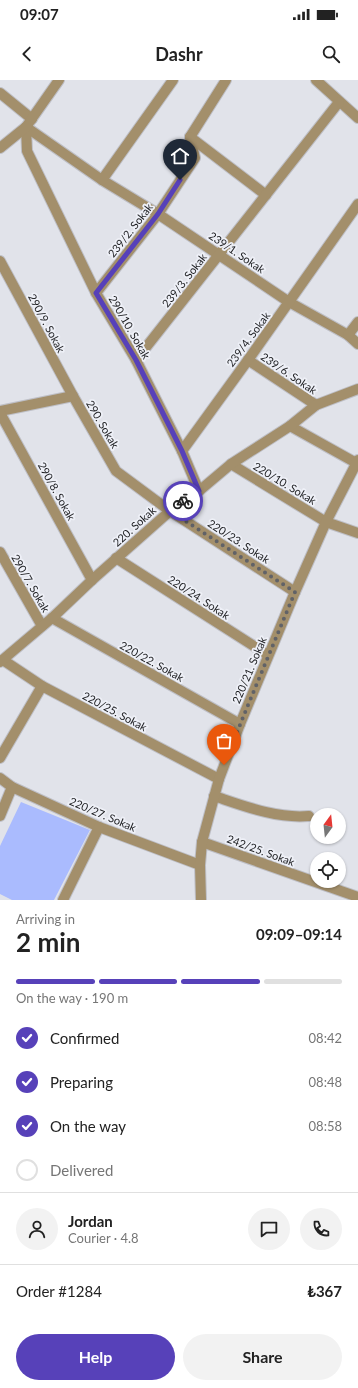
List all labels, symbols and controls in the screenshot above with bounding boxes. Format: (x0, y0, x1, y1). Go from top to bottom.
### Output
text: 09:07 (20, 5, 59, 23)
icon: back (16, 43, 38, 65)
text: Dashr (155, 43, 203, 65)
icon: search (320, 43, 342, 65)
pin (163, 139, 197, 180)
icon: home (169, 145, 191, 167)
street label: 239/2. Sokak (105, 200, 155, 260)
street label: 239/1. Sokak (207, 229, 268, 276)
street label: 239/3. Sokak (159, 250, 209, 310)
street label: 290/9. Sokak (26, 291, 68, 355)
street label: 290/10. Sokak (107, 293, 154, 361)
street label: 239/4. Sokak (224, 309, 273, 369)
street label: 239/6. Sokak (259, 350, 320, 397)
street label: 290. Sokak (84, 398, 122, 451)
street label: 220/10. Sokak (251, 459, 319, 507)
street label: 290/8. Sokak (36, 460, 79, 523)
courier (163, 481, 203, 521)
icon: bike (172, 490, 194, 512)
street label: 220. Sokak (110, 503, 158, 549)
street label: 220/23. Sokak (206, 516, 273, 566)
street label: 290/7. Sokak (9, 552, 53, 615)
street label: 220/24. Sokak (166, 572, 233, 622)
street label: 220/21. Sokak (229, 634, 269, 705)
street label: 220/22. Sokak (118, 638, 187, 684)
street label: 220/25. Sokak (81, 689, 150, 734)
pin (207, 724, 241, 765)
icon: bag (213, 730, 235, 752)
street label: 220/27. Sokak (68, 794, 139, 834)
north arrow (310, 808, 346, 844)
map controls (310, 808, 346, 888)
street label: 242/25. Sokak (225, 832, 297, 868)
button: locate (310, 852, 346, 888)
text: Arriving in (16, 911, 75, 927)
text: 09:09–09:14 (256, 925, 342, 943)
text: 2 min (16, 926, 80, 958)
text: On the way · 190 m (16, 990, 128, 1006)
icon: check (16, 1027, 38, 1049)
text: Confirmed (50, 1029, 119, 1047)
text: 08:42 (309, 1030, 342, 1046)
icon: check (16, 1071, 38, 1093)
text: Preparing (50, 1073, 113, 1091)
text: 08:48 (309, 1074, 342, 1090)
icon: check (16, 1115, 38, 1137)
text: On the way (50, 1117, 126, 1135)
text: 08:58 (309, 1118, 342, 1134)
text: Delivered (50, 1161, 113, 1179)
button: person (16, 1208, 58, 1250)
button: chat (248, 1208, 290, 1250)
button: phone (300, 1208, 342, 1250)
text: Jordan (68, 1212, 113, 1230)
text: Courier · 4.8 (68, 1230, 139, 1246)
text: Order #1284 (16, 1282, 102, 1300)
text: ₺367 (307, 1282, 342, 1300)
button: Help (16, 1334, 175, 1380)
button: Share (183, 1334, 342, 1380)

